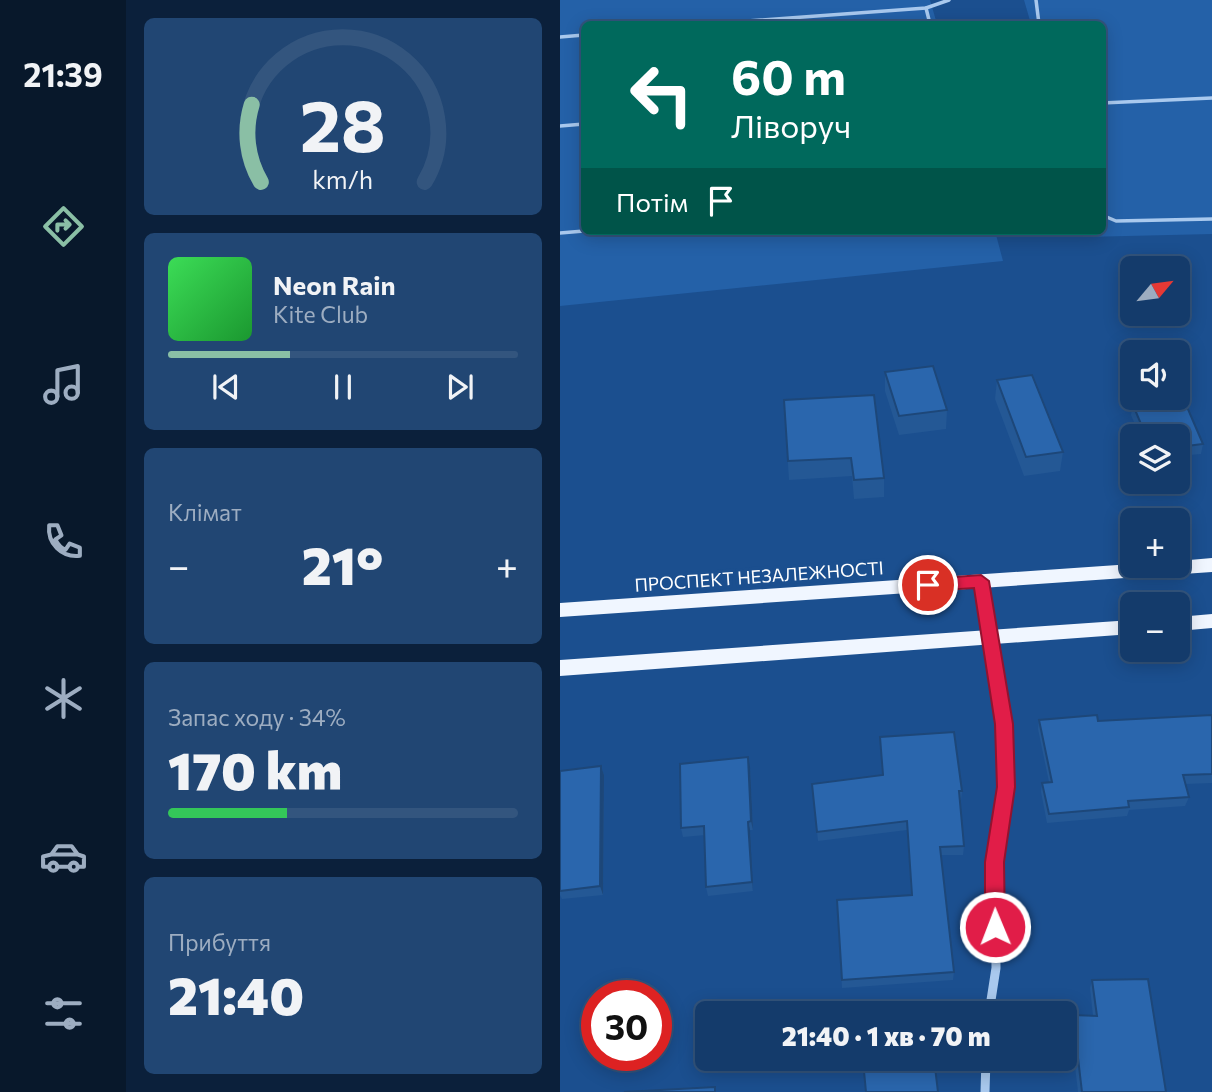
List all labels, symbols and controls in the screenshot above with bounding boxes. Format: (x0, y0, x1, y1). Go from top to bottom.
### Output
text: 60 m (731, 45, 846, 105)
icon: left (616, 49, 707, 140)
text: 21:39 (23, 54, 103, 94)
text: 28 (300, 79, 386, 168)
text: Ліворуч (731, 105, 851, 145)
text: km/h (313, 164, 373, 194)
icon: arrive (702, 182, 740, 220)
text: Потім (616, 186, 688, 217)
icon: directions (39, 202, 88, 251)
north arrow (1120, 256, 1190, 326)
map controls (1120, 256, 1190, 662)
text: Neon Rain (273, 269, 396, 300)
text: Kite Club (273, 300, 368, 328)
button: sound (1120, 340, 1190, 410)
icon: music (39, 360, 88, 409)
icon: previous (207, 368, 245, 406)
icon: pause (324, 368, 362, 406)
icon: next (441, 368, 479, 406)
button: layers (1120, 424, 1190, 494)
text: Клімат (168, 498, 242, 526)
button: + (1120, 508, 1190, 578)
icon: phone (39, 517, 88, 566)
text: 21° (302, 532, 383, 596)
text: − (168, 541, 190, 588)
text: + (496, 541, 518, 588)
pin (898, 555, 958, 615)
street label: ПРОСПЕКТ НЕЗАЛЕЖНОСТІ (634, 556, 884, 596)
icon: arrive (909, 566, 947, 604)
button: − (1120, 592, 1190, 662)
icon: climate (39, 674, 88, 723)
text: Запас ходу · 34% (168, 703, 346, 731)
text: 170 km (168, 737, 342, 801)
icon: car (39, 832, 88, 881)
position arrow (958, 890, 1032, 964)
text: Прибуття (168, 928, 271, 956)
text: 21:40 (168, 962, 304, 1026)
speed limit sign: 30 (581, 980, 672, 1071)
icon: filters (39, 989, 88, 1038)
text: 21:40 · 1 хв · 70 m (782, 1020, 990, 1051)

